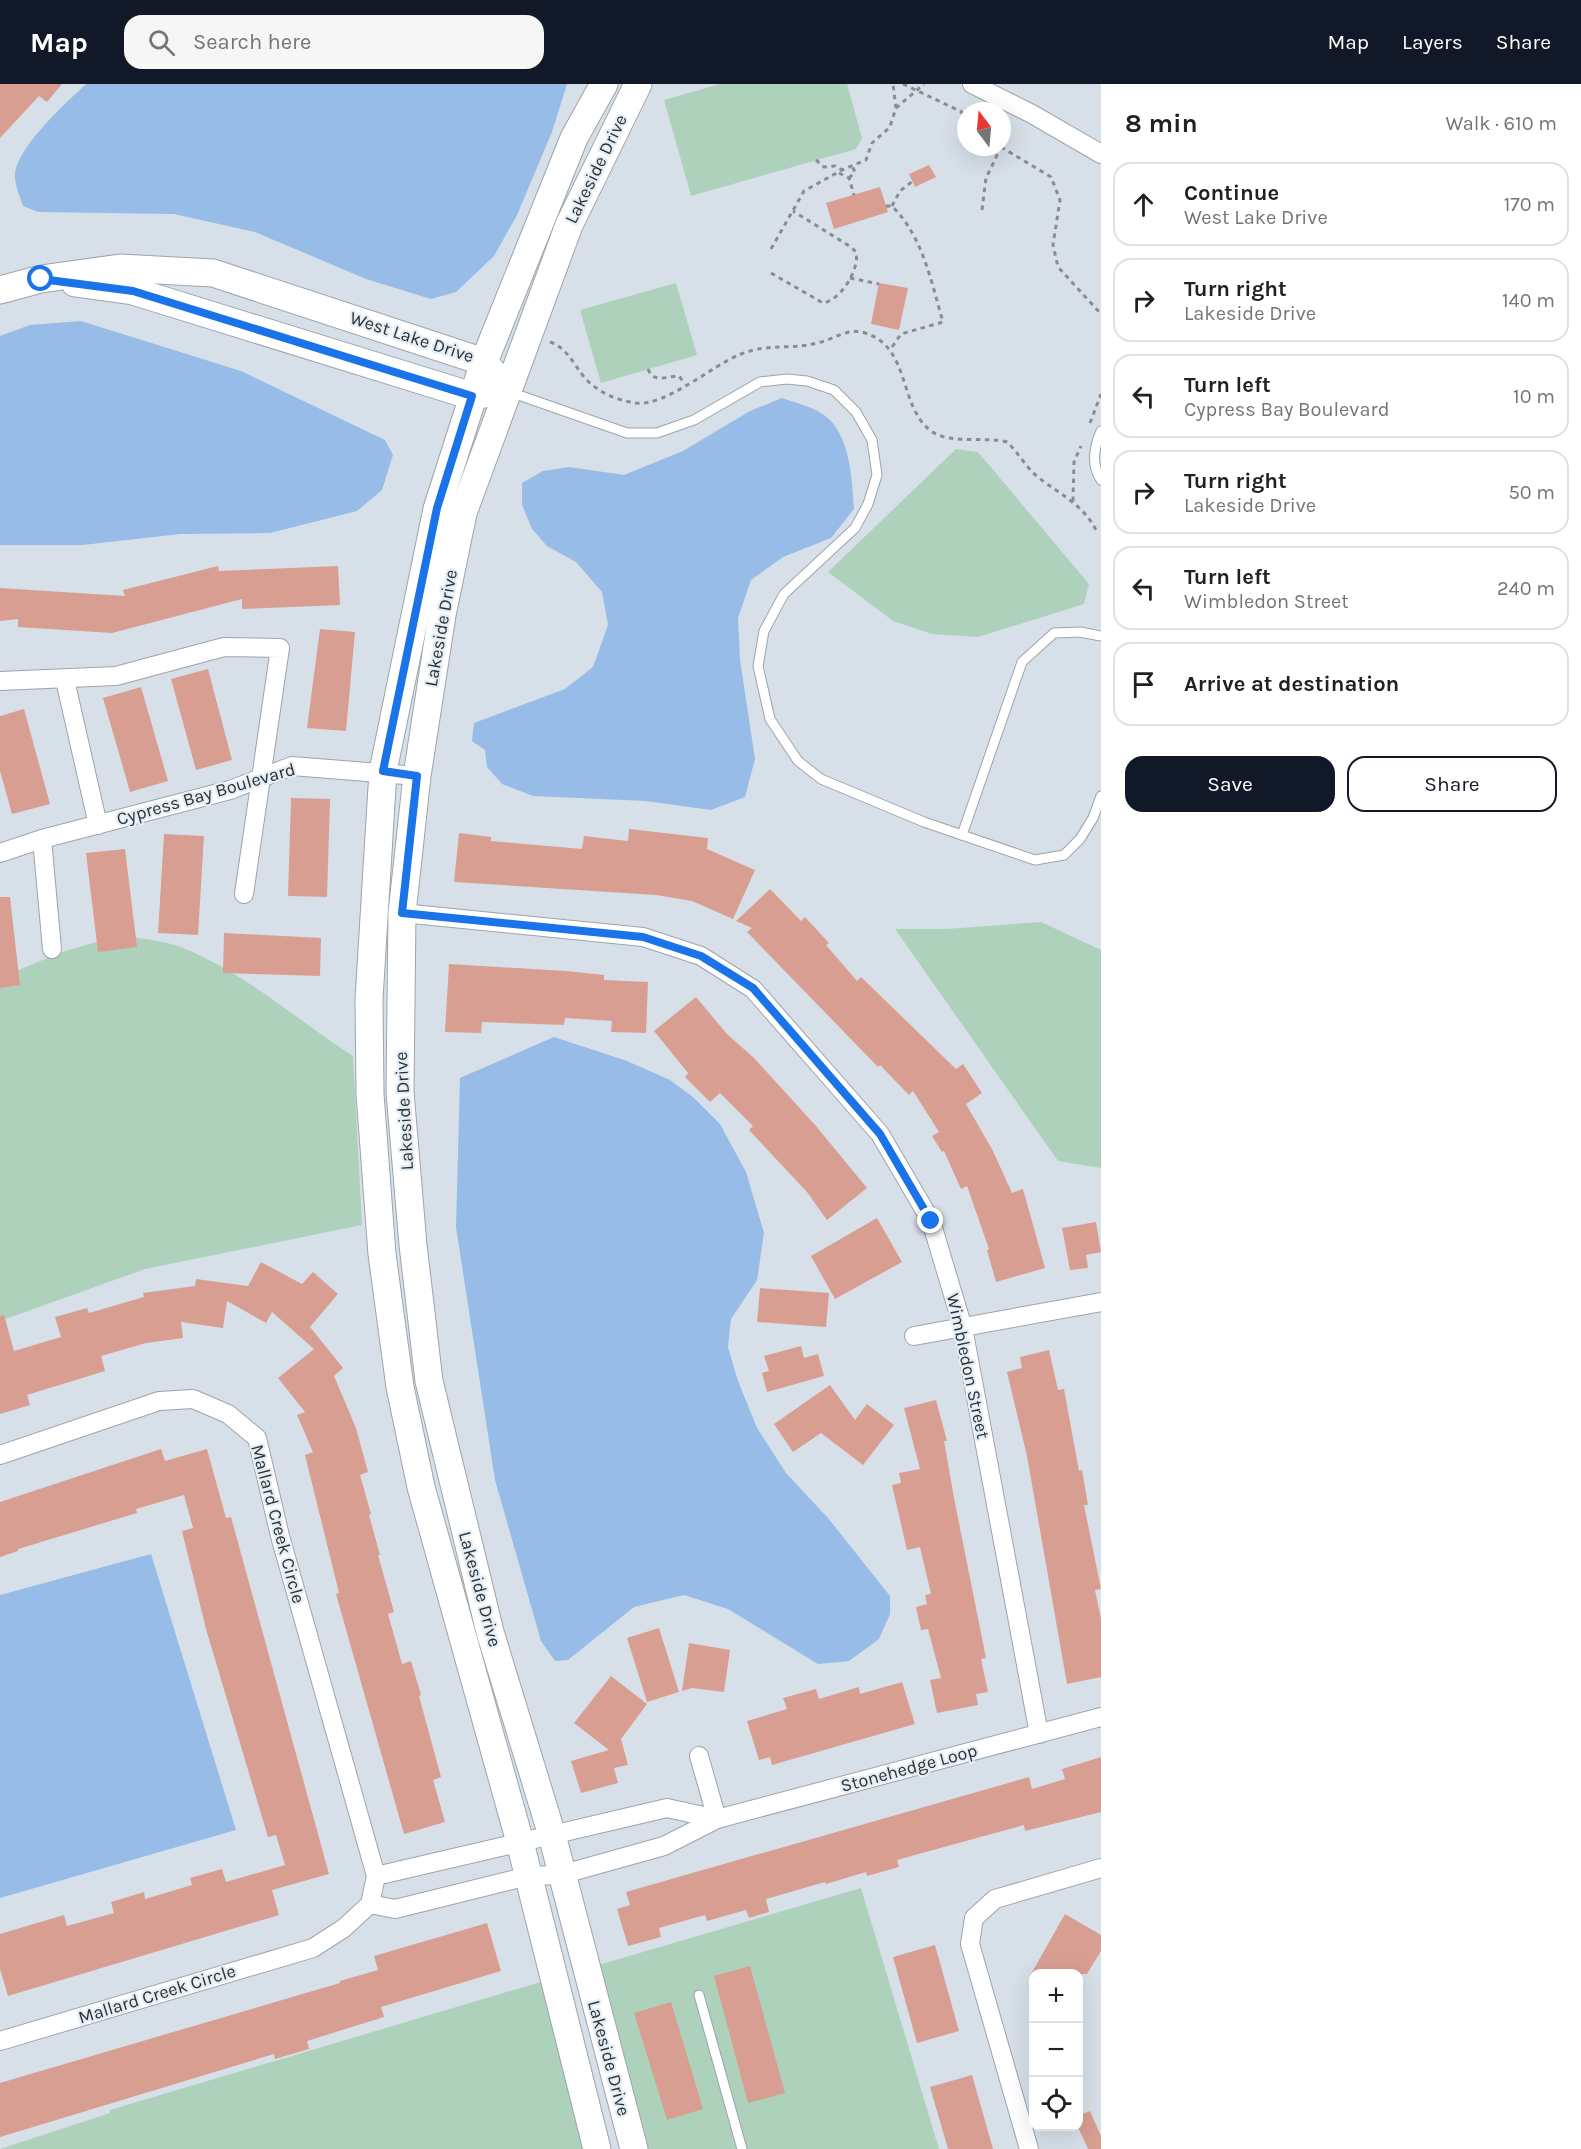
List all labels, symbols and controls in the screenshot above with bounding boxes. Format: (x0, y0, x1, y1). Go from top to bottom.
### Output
search box (124, 15, 544, 69)
text: Map (30, 26, 88, 59)
icon: search (145, 26, 178, 59)
text: Search here (193, 29, 311, 55)
text: Map (1327, 30, 1369, 54)
text: Layers (1402, 30, 1463, 54)
text: Share (1496, 30, 1551, 54)
north arrow (957, 102, 1011, 156)
text: 8 min (1125, 108, 1198, 139)
street label: Lakeside Drive (560, 111, 632, 227)
text: Walk · 610 m (1445, 112, 1557, 135)
text: Continue (1184, 180, 1279, 206)
icon: ahead (1127, 188, 1160, 221)
text: 170 m (1504, 193, 1555, 216)
text: West Lake Drive (1184, 206, 1328, 229)
route start (27, 265, 53, 291)
text: Turn right (1184, 276, 1287, 302)
icon: right (1127, 284, 1160, 317)
text: 140 m (1502, 289, 1555, 312)
text: Lakeside Drive (1184, 302, 1316, 325)
street label: West Lake Drive (347, 307, 477, 367)
text: Turn left (1184, 372, 1271, 398)
icon: left (1127, 380, 1160, 413)
text: 10 m (1513, 385, 1555, 408)
text: Cypress Bay Boulevard (1184, 398, 1390, 421)
text: Turn right (1184, 468, 1287, 494)
icon: right (1127, 476, 1160, 509)
text: 50 m (1508, 481, 1555, 504)
text: Lakeside Drive (1184, 494, 1316, 517)
text: Turn left (1184, 564, 1271, 590)
street label: Lakeside Drive (420, 568, 462, 688)
icon: left (1127, 572, 1160, 605)
text: 240 m (1497, 577, 1555, 600)
text: Wimbledon Street (1184, 590, 1349, 613)
icon: arrive (1127, 668, 1160, 701)
text: Arrive at destination (1184, 671, 1399, 697)
button: Save (1125, 756, 1335, 812)
button: Share (1347, 756, 1557, 812)
street label: Cypress Bay Boulevard (114, 758, 298, 830)
street label: Lakeside Drive (390, 1051, 418, 1171)
route end (917, 1207, 943, 1233)
street label: Wimbledon Street (942, 1291, 994, 1441)
street label: Mallard Creek Circle (246, 1442, 310, 1606)
street label: Lakeside Drive (454, 1529, 506, 1649)
street label: Stonehedge Loop (838, 1739, 980, 1797)
street label: Mallard Creek Circle (76, 1960, 238, 2028)
map controls (1029, 1969, 1083, 2131)
button: + (1029, 1969, 1083, 2023)
street label: Lakeside Drive (583, 1998, 635, 2118)
button: − (1029, 2023, 1083, 2077)
button: locate (1029, 2077, 1083, 2131)

